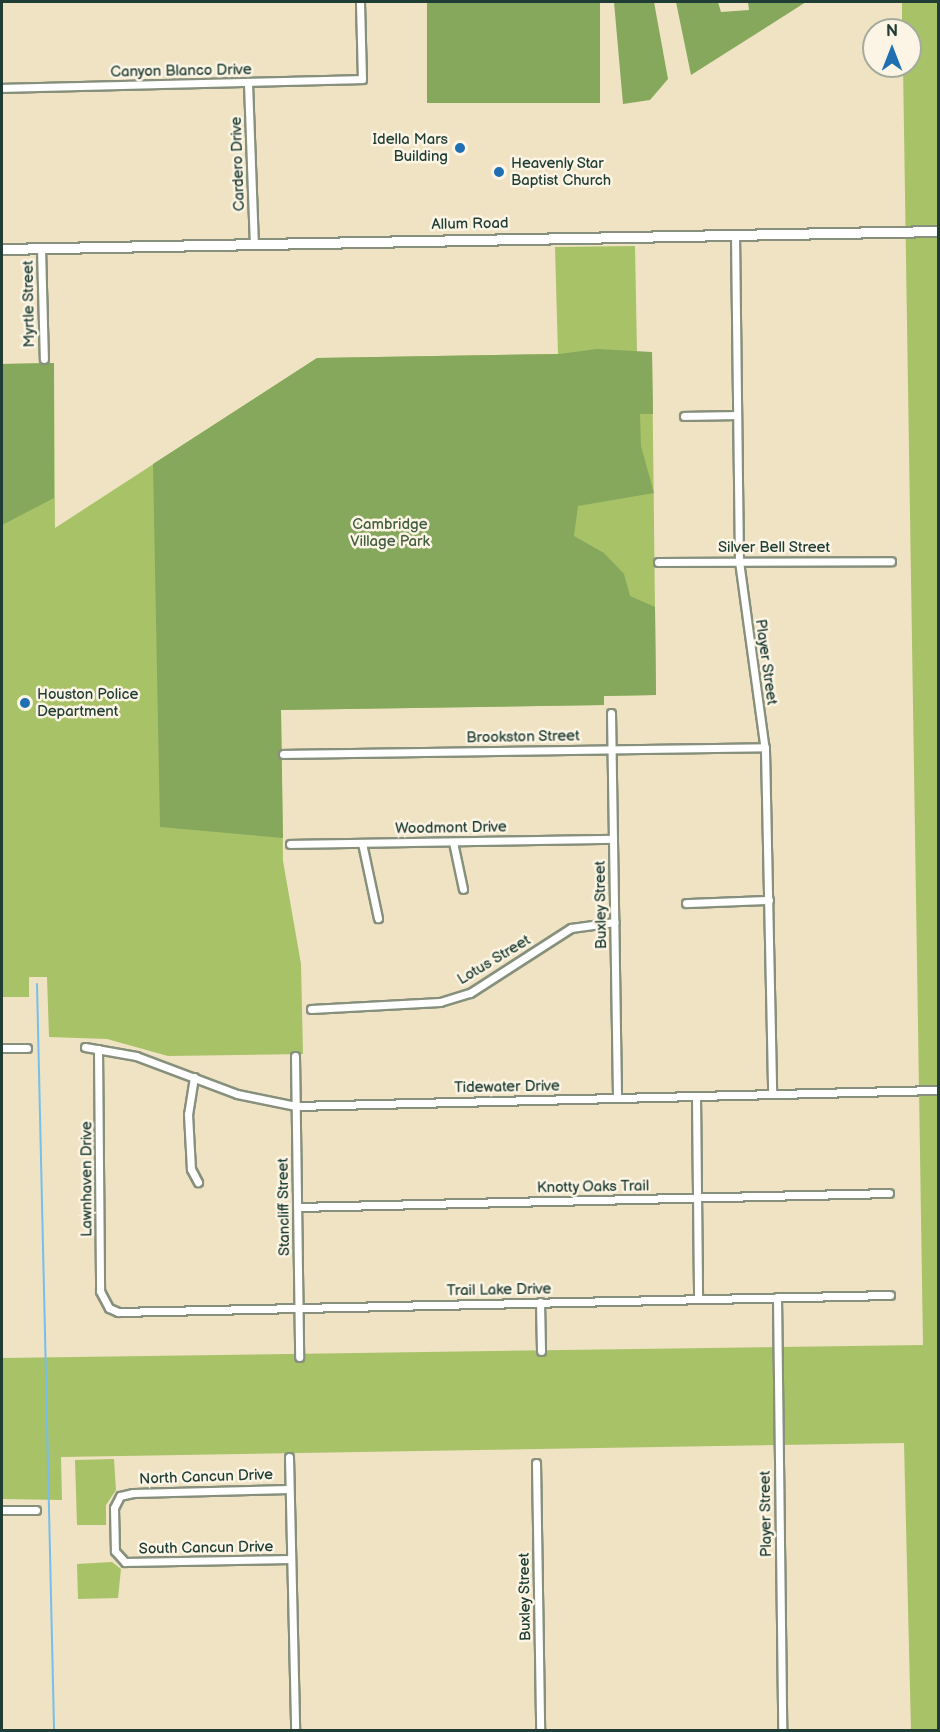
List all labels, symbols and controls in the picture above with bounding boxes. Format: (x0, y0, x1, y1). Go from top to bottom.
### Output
north arrow (862, 18, 922, 78)
text: N (886, 22, 898, 41)
street label: Canyon Blanco Drive (110, 61, 252, 81)
street label: Cardero Drive (227, 116, 249, 212)
place label: Idella Mars Building (372, 130, 448, 165)
marker: Idella Mars Building (453, 141, 467, 155)
place label: Heavenly Star Baptist Church (511, 154, 611, 189)
marker: Heavenly Star Baptist Church (492, 165, 506, 179)
street label: Allum Road (431, 214, 509, 234)
street label: Myrtle Street (19, 260, 39, 348)
park label: Cambridge Village Park (350, 515, 430, 550)
street label: Silver Bell Street (718, 539, 830, 557)
street label: Player Street (751, 618, 781, 706)
place label: Houston Police Department (37, 685, 138, 720)
marker: Houston Police Department (18, 696, 32, 710)
street label: Brookston Street (466, 727, 580, 747)
street label: Woodmont Drive (395, 818, 507, 838)
street label: Buxley Street (591, 860, 611, 950)
street label: Lotus Street (454, 931, 534, 989)
street label: Tidewater Drive (454, 1077, 560, 1097)
street label: Lawnhaven Drive (78, 1121, 96, 1237)
street label: Stancliff Street (274, 1158, 294, 1256)
street label: Knotty Oaks Trail (536, 1177, 650, 1197)
street label: Trail Lake Drive (446, 1280, 552, 1300)
street label: North Cancun Drive (139, 1466, 273, 1488)
street label: Player Street (756, 1471, 776, 1557)
street label: South Cancun Drive (139, 1538, 273, 1558)
street label: Buxley Street (515, 1552, 535, 1642)

